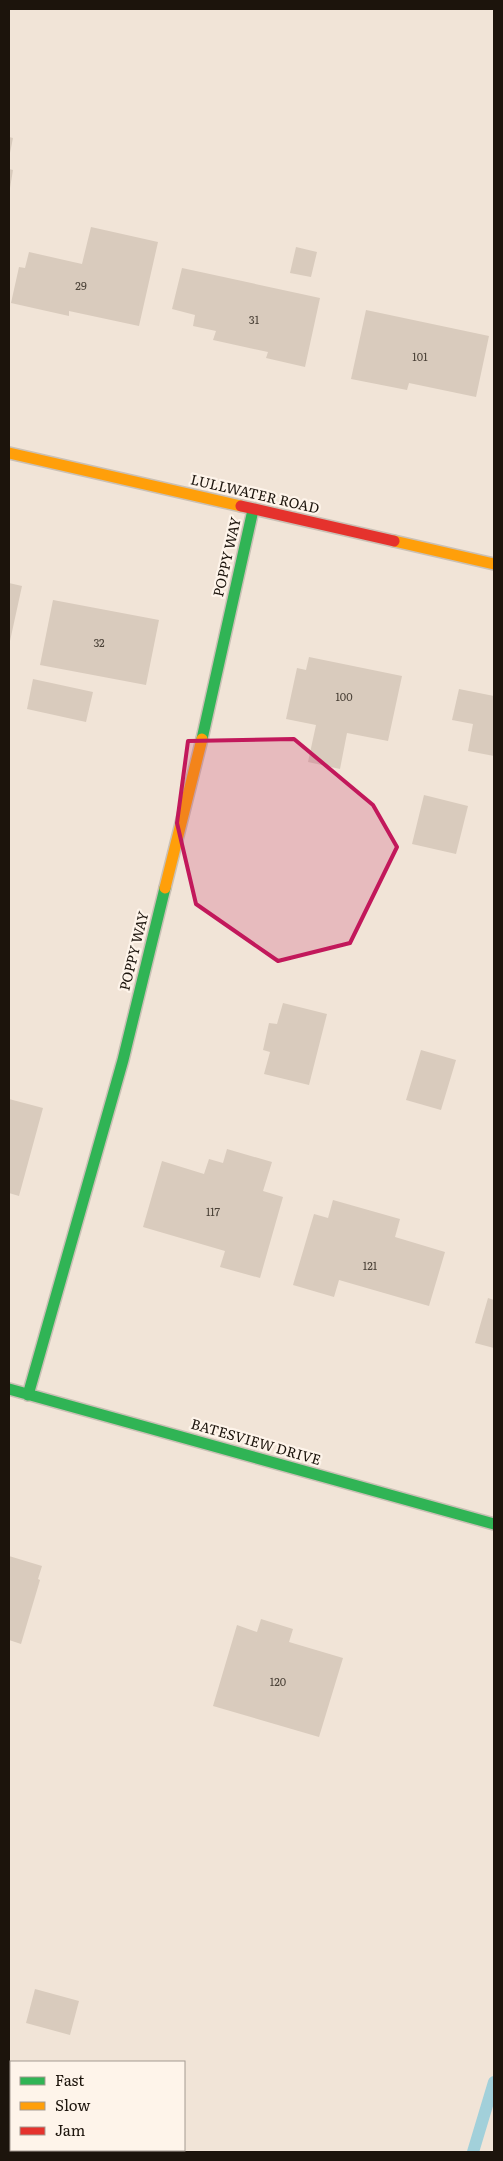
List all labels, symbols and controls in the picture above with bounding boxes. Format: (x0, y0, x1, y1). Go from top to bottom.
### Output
house number: 29 (75, 277, 87, 293)
house number: 31 (249, 311, 260, 327)
house number: 101 (412, 348, 428, 364)
street label: LULLWATER ROAD (189, 468, 322, 518)
street label: POPPY WAY (207, 515, 245, 599)
house number: 32 (93, 634, 105, 650)
house number: 100 (335, 688, 353, 704)
street label: POPPY WAY (114, 909, 153, 993)
house number: 117 (206, 1203, 221, 1219)
house number: 121 (363, 1257, 378, 1273)
street label: BATESVIEW DRIVE (189, 1413, 324, 1469)
house number: 120 (270, 1673, 286, 1689)
legend (10, 2061, 185, 2151)
text: Fast (55, 2068, 84, 2091)
text: Slow (55, 2093, 90, 2116)
text: Jam (55, 2118, 86, 2141)

